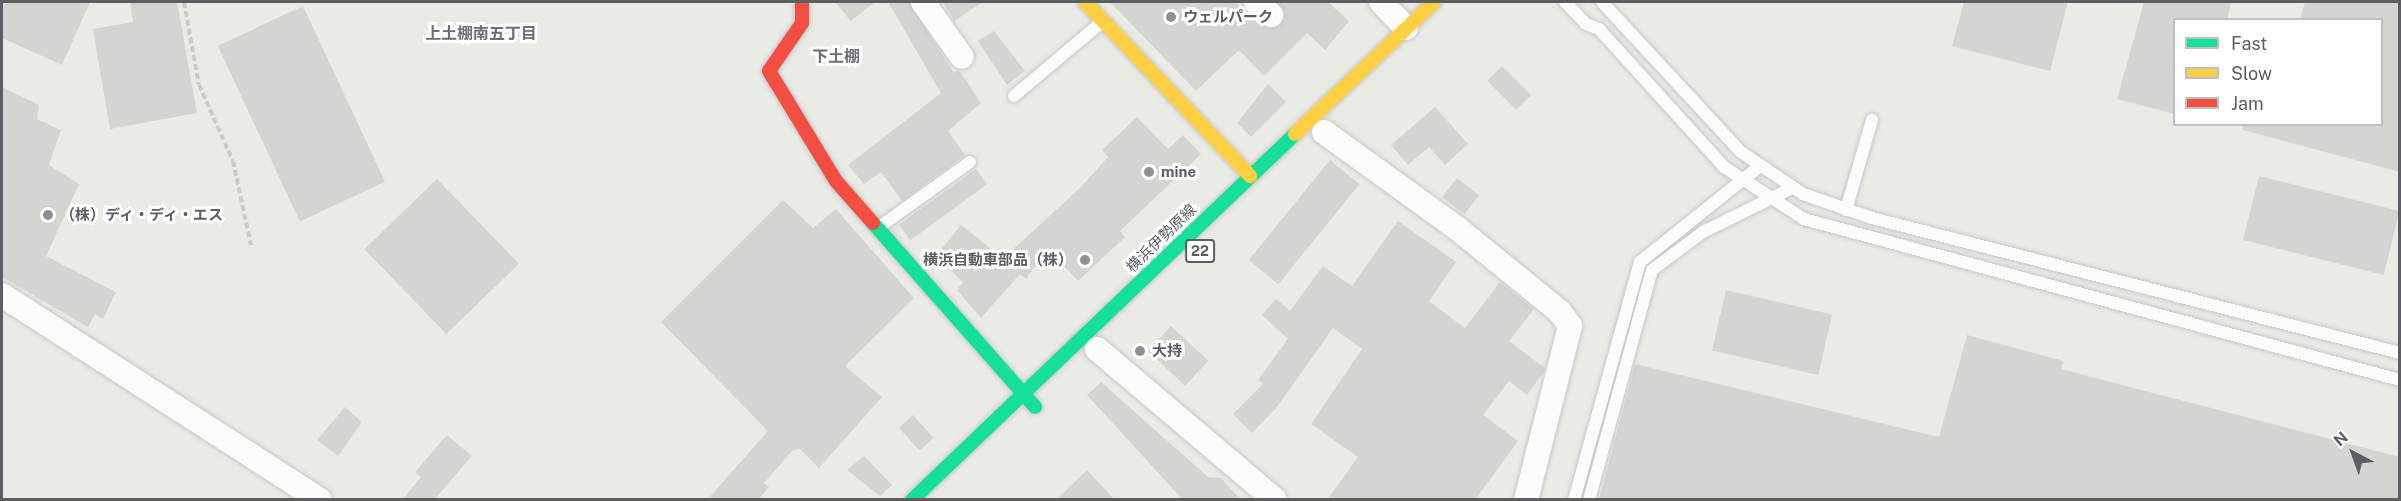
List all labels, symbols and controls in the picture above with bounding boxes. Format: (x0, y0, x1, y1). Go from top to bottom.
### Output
place label: ウェルパーク (1183, 8, 1273, 26)
marker: ウェルパーク (1164, 10, 1178, 24)
legend (2173, 18, 2383, 126)
district label: 上土棚南五丁目 (425, 24, 537, 44)
text: Fast (2231, 33, 2267, 54)
district label: 下土棚 (812, 47, 860, 67)
text: Slow (2231, 63, 2272, 84)
text: Jam (2231, 93, 2264, 114)
place label: mine (1161, 163, 1196, 181)
marker: mine (1142, 165, 1156, 179)
street label: 横浜伊勢原線 (1122, 200, 1200, 276)
place label: （株）ディ・ディ・エス (60, 206, 225, 224)
marker: （株）ディ・ディ・エス (41, 208, 55, 222)
road number: 22 (1185, 240, 1215, 262)
place label: 横浜自動車部品（株） (923, 251, 1073, 269)
marker: 横浜自動車部品（株） (1078, 253, 1092, 267)
place label: 大持 (1152, 342, 1182, 360)
marker: 大持 (1133, 344, 1147, 358)
north arrow (2323, 423, 2383, 483)
text: N (2330, 428, 2352, 450)

